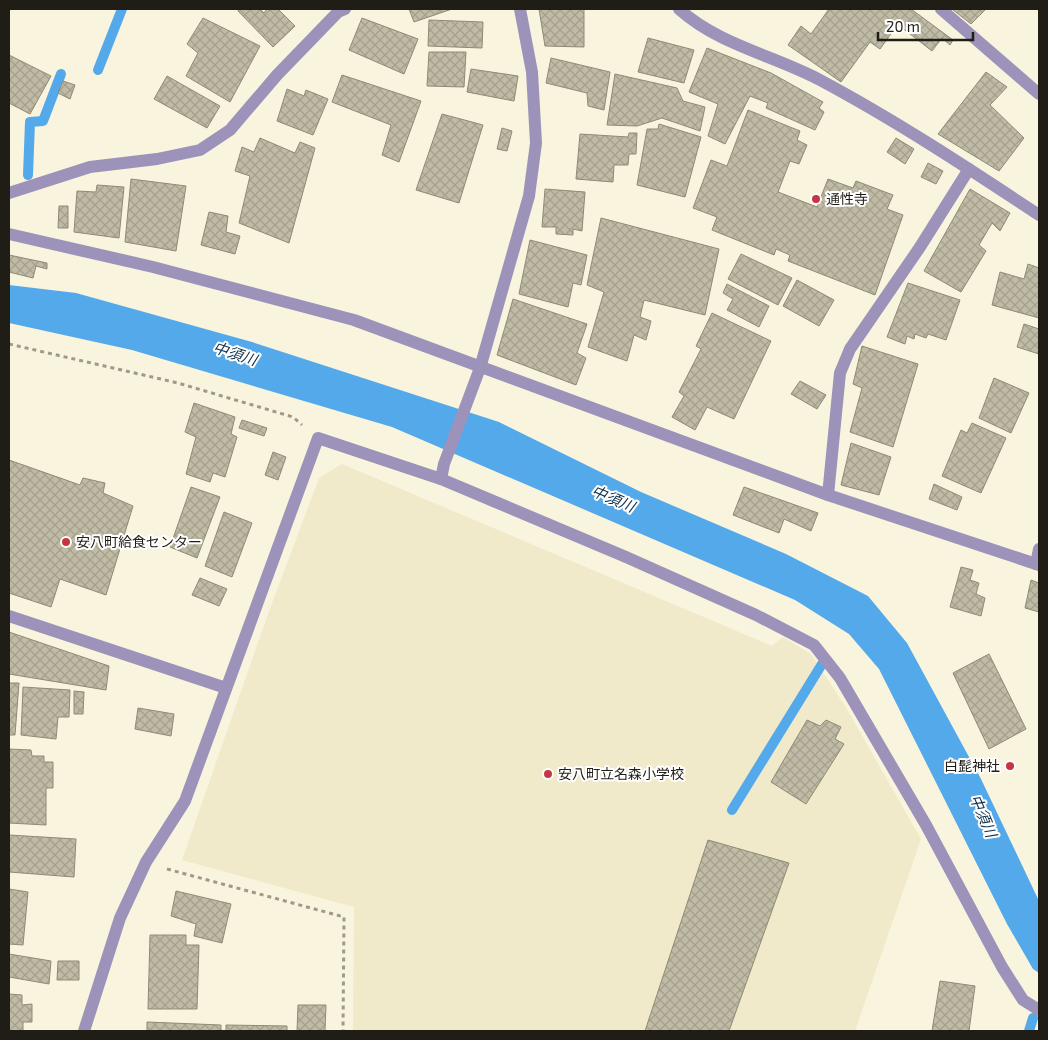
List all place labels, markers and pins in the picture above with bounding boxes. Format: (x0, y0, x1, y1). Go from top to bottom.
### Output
place label: 通性寺 (826, 190, 868, 207)
marker: 通性寺 (810, 193, 822, 205)
place label: 安八町給食センター (76, 533, 202, 550)
marker: 安八町給食センター (60, 536, 72, 548)
place label: 白髭神社 (944, 757, 1000, 774)
marker: 白髭神社 (1004, 760, 1016, 772)
place label: 安八町立名森小学校 (558, 765, 684, 782)
marker: 安八町立名森小学校 (542, 768, 554, 780)

